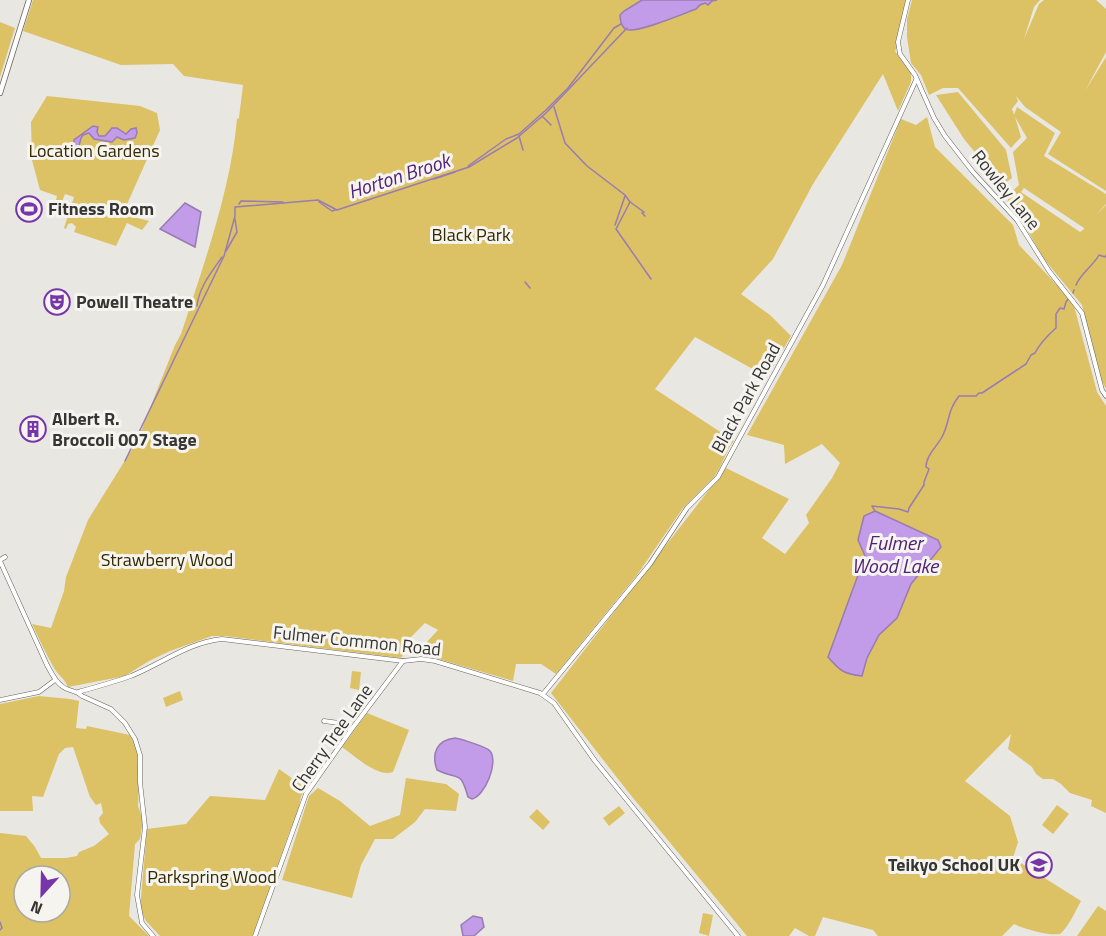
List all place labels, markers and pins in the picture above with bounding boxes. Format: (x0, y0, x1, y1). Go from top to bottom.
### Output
sports icon: Fitness Room (14, 194, 44, 224)
place label: Fitness Room (48, 195, 154, 222)
theatre icon: Powell Theatre (42, 287, 72, 317)
place label: Powell Theatre (76, 288, 193, 315)
place label: Albert R. Broccoli 007 Stage (52, 405, 197, 453)
building icon: Albert R. Broccoli 007 Stage (18, 414, 48, 444)
school or university icon: Teikyo School UK (1024, 850, 1054, 880)
place label: Teikyo School UK (888, 851, 1020, 878)

